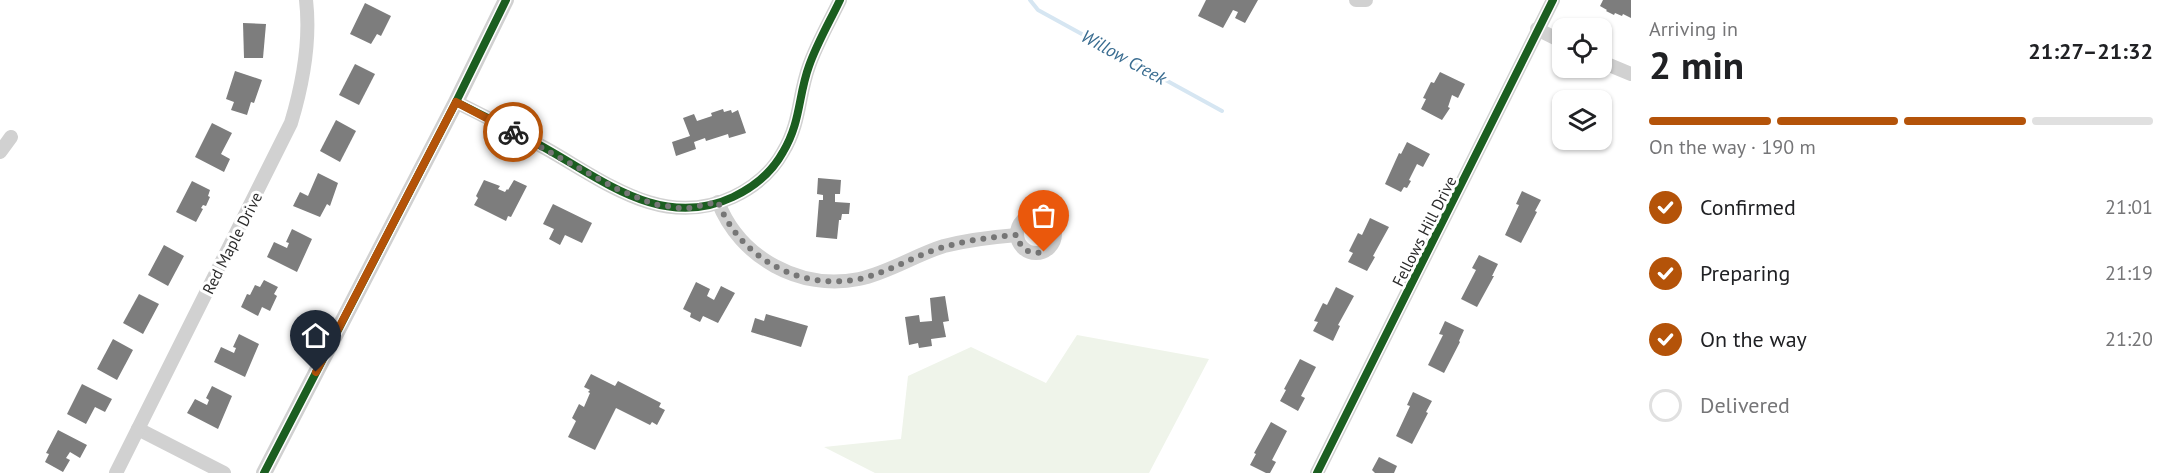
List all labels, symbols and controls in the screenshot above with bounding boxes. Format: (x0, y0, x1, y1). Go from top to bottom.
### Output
text: Arriving in (1649, 16, 1738, 42)
map controls (1552, 18, 1612, 150)
button: locate (1552, 18, 1612, 78)
water label: Willow Creek (1077, 24, 1171, 90)
text: 21:27–21:32 (2028, 37, 2153, 65)
text: 2 min (1649, 39, 1744, 90)
button: layers (1552, 90, 1612, 150)
courier (483, 102, 543, 162)
icon: bike (497, 116, 530, 149)
text: On the way · 190 m (1649, 134, 1816, 160)
street label: Fellows Hill Drive (1388, 172, 1460, 290)
street label: Red Maple Drive (198, 189, 266, 297)
pin (1018, 190, 1069, 252)
icon: check (1649, 191, 1682, 224)
text: Confirmed (1700, 193, 1796, 221)
text: 21:01 (2105, 194, 2153, 220)
icon: bag (1027, 199, 1060, 232)
icon: check (1649, 257, 1682, 290)
text: Preparing (1700, 259, 1790, 287)
text: 21:19 (2105, 260, 2153, 286)
pin (290, 310, 341, 372)
icon: home (299, 319, 332, 352)
icon: check (1649, 323, 1682, 356)
text: On the way (1700, 325, 1807, 353)
text: 21:20 (2105, 326, 2153, 352)
text: Delivered (1700, 391, 1790, 419)

